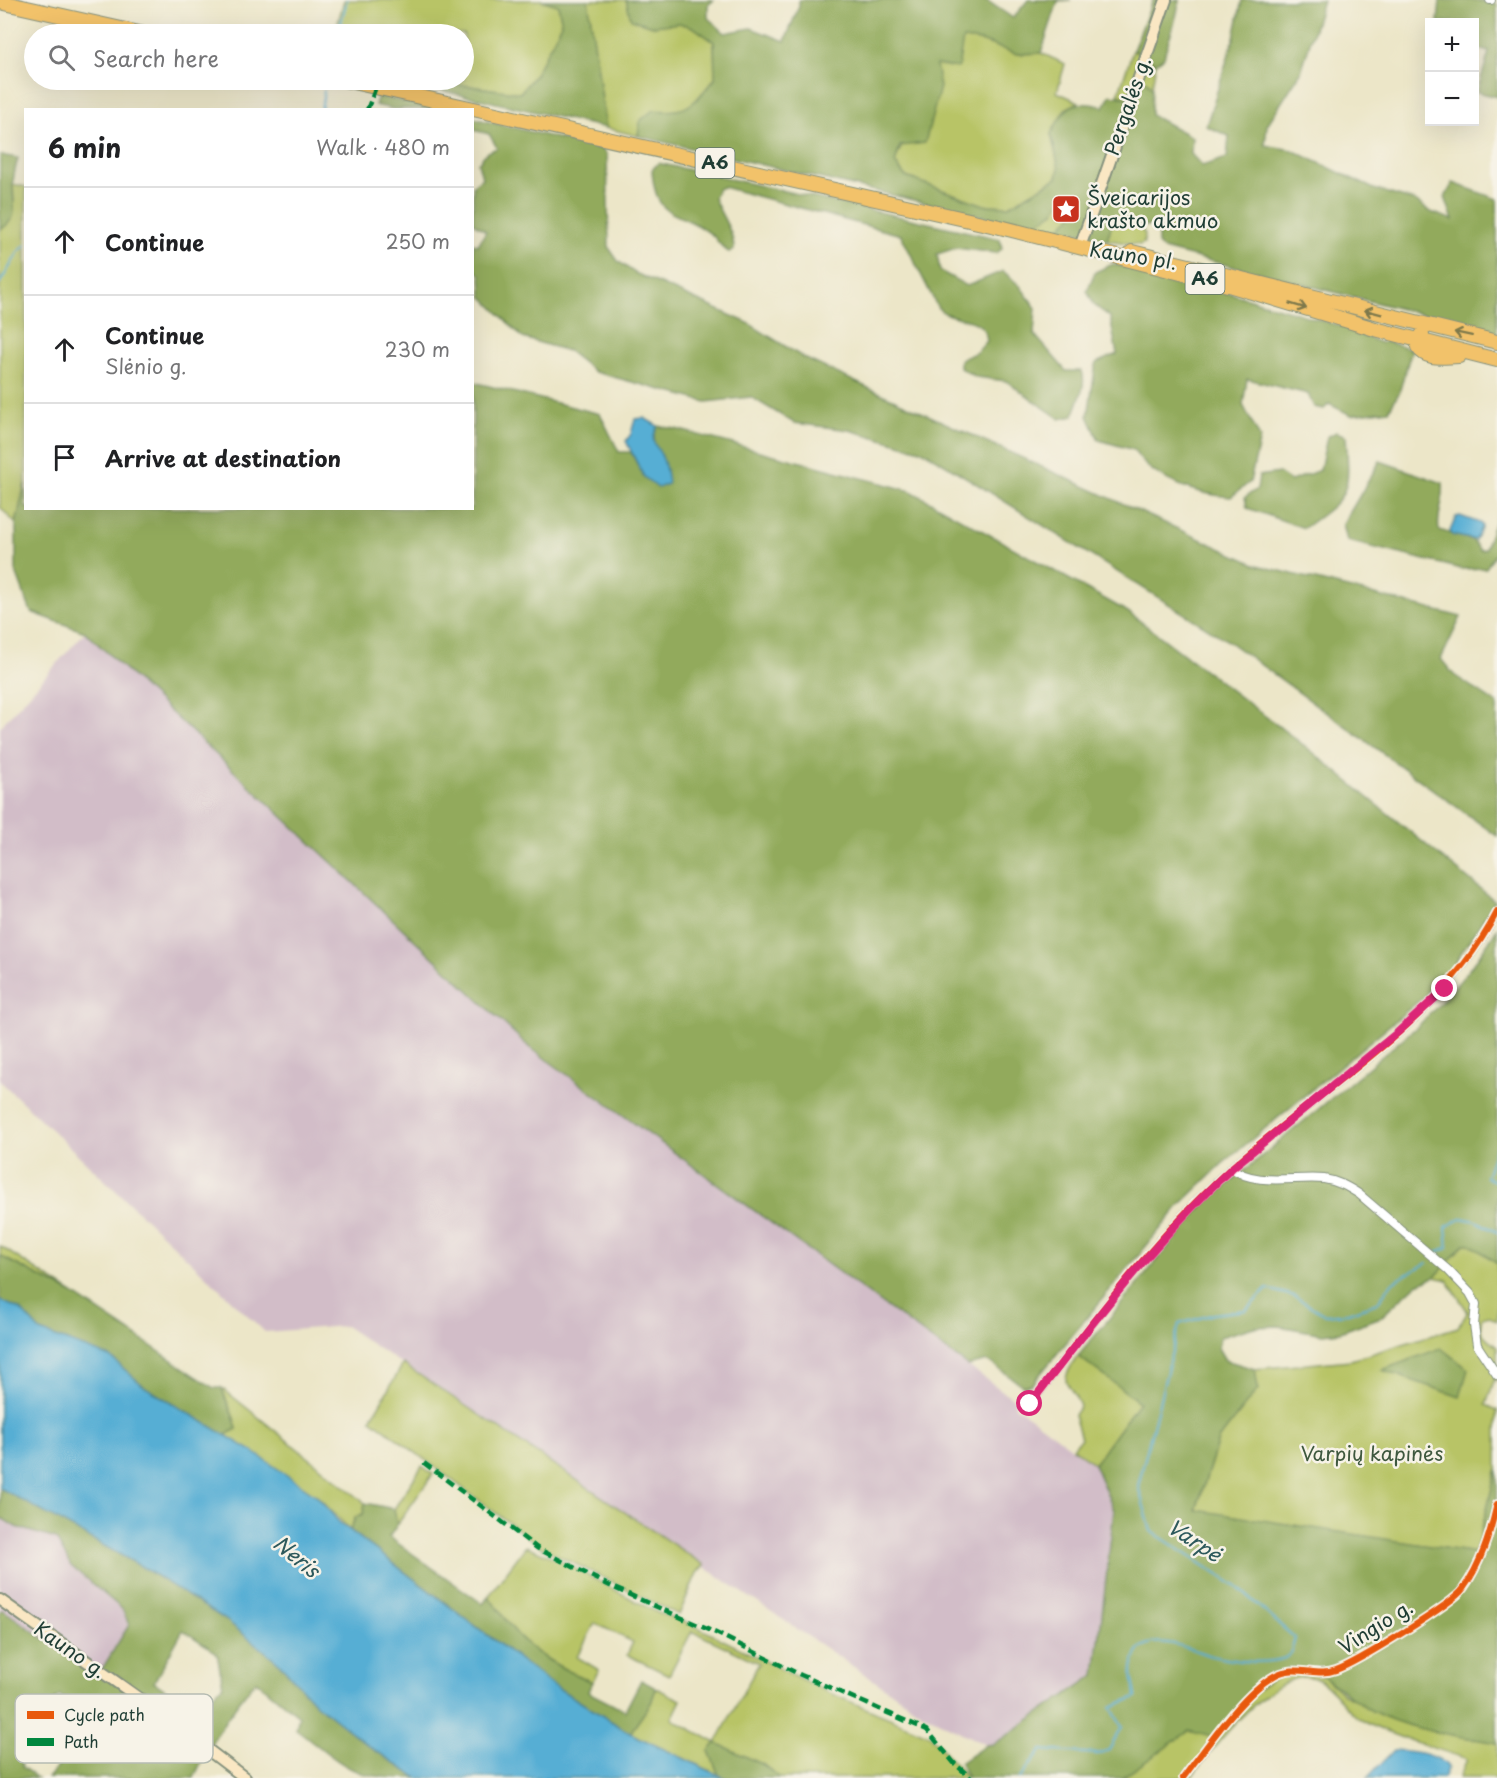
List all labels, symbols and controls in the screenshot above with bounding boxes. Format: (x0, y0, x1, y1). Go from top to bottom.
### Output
map controls (1425, 18, 1479, 126)
button: + (1425, 18, 1479, 72)
search box (24, 24, 474, 90)
icon: search (45, 41, 78, 74)
text: Search here (93, 41, 219, 74)
street label: Pergalės g. (1096, 52, 1158, 159)
button: − (1425, 72, 1479, 126)
text: 6 min (48, 128, 121, 167)
text: Walk · 480 m (316, 132, 450, 162)
road number: A6 (696, 148, 734, 178)
place label: Šveicarijos krašto akmuo (1087, 182, 1218, 235)
place icon: Šveicarijos krašto akmuo (1050, 193, 1082, 225)
icon: ahead (48, 225, 81, 258)
text: Continue (105, 225, 204, 258)
text: 250 m (386, 226, 450, 256)
street label: Kauno pl. (1087, 233, 1179, 277)
road number: A6 (1186, 264, 1224, 294)
one-way arrow (1289, 301, 1308, 312)
one-way arrow (1364, 306, 1383, 318)
text: Continue (105, 318, 204, 351)
one-way arrow (1454, 328, 1473, 340)
icon: ahead (48, 333, 81, 366)
text: 230 m (385, 334, 450, 364)
text: Slėnio g. (105, 351, 187, 381)
icon: arrive (48, 441, 81, 474)
text: Arrive at destination (105, 441, 341, 474)
route end (1431, 975, 1457, 1001)
route start (1016, 1390, 1042, 1416)
park label: Varpių kapinės (1301, 1438, 1443, 1468)
water label: Varpė (1162, 1510, 1230, 1570)
water label: Neris (267, 1527, 329, 1586)
street label: Vingio g. (1332, 1591, 1419, 1661)
street label: Kauno g. (28, 1613, 113, 1685)
legend (15, 1694, 213, 1763)
text: Cycle path (64, 1702, 145, 1726)
text: Path (64, 1729, 99, 1753)

